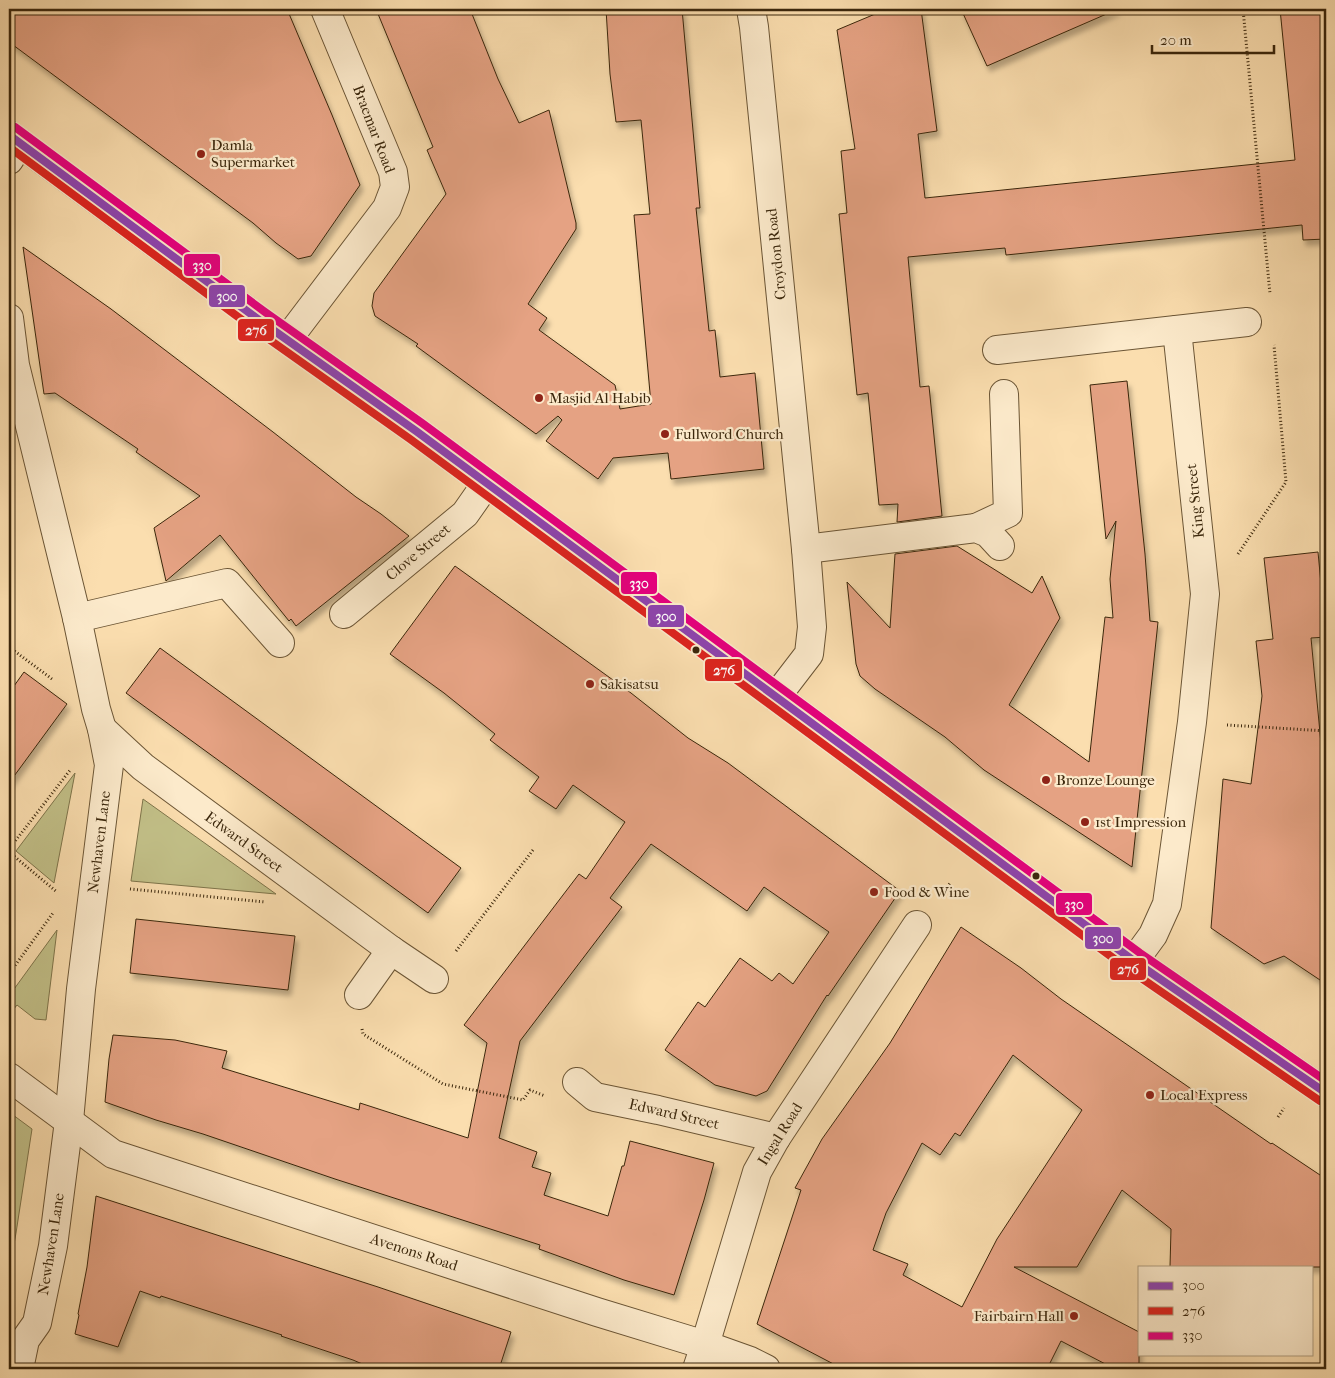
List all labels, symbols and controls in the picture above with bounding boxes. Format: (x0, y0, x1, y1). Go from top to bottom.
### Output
scale bar (1152, 22, 1275, 54)
text: 20 m (1160, 31, 1192, 49)
street label: Braemar Road (349, 82, 399, 176)
place label: Damla Supermarket (211, 136, 296, 171)
marker: Damla Supermarket (195, 148, 207, 160)
street label: Croydon Road (762, 207, 790, 301)
line badge: 330 (183, 253, 221, 277)
text: 330 (192, 257, 212, 274)
line badge: 300 (208, 284, 246, 308)
text: 300 (216, 288, 238, 305)
line badge: 276 (237, 318, 275, 342)
text: 276 (245, 322, 267, 339)
place label: Masjid Al Habib (549, 389, 651, 407)
marker: Masjid Al Habib (533, 392, 545, 404)
place label: Fullword Church (675, 425, 784, 443)
marker: Fullword Church (659, 428, 671, 440)
street label: King Street (1182, 462, 1208, 539)
street label: Clove Street (382, 519, 454, 584)
line badge: 330 (620, 571, 658, 595)
text: 330 (629, 575, 649, 592)
line badge: 300 (647, 604, 685, 628)
text: 300 (655, 608, 677, 625)
unlabelled marker (691, 645, 701, 655)
line badge: 276 (704, 658, 743, 682)
text: 276 (713, 662, 735, 679)
place label: Sakisatsu (600, 675, 659, 693)
marker: Sakisatsu (584, 678, 596, 690)
place label: Bronze Lounge (1056, 771, 1155, 789)
marker: Bronze Lounge (1040, 774, 1052, 786)
street label: Newhaven Lane (84, 789, 114, 894)
street label: Edward Street (201, 808, 287, 877)
place label: 1st Impression (1095, 813, 1186, 831)
marker: 1st Impression (1079, 816, 1091, 828)
unlabelled marker (1031, 871, 1041, 881)
place label: Food & Wine (884, 883, 970, 901)
marker: Food & Wine (868, 886, 880, 898)
line badge: 330 (1055, 892, 1093, 916)
text: 330 (1064, 896, 1084, 913)
line badge: 300 (1084, 926, 1122, 950)
text: 300 (1092, 930, 1114, 947)
line badge: 276 (1109, 957, 1147, 981)
text: 276 (1117, 961, 1139, 978)
place label: Local Express (1160, 1086, 1248, 1104)
marker: Local Express (1144, 1089, 1156, 1101)
street label: Edward Street (627, 1095, 722, 1133)
street label: Ingal Road (754, 1099, 807, 1169)
street label: Newhaven Lane (34, 1191, 68, 1296)
street label: Avenons Road (367, 1229, 461, 1275)
legend (1138, 1266, 1312, 1356)
text: 300 (1182, 1276, 1205, 1294)
text: 276 (1182, 1302, 1206, 1320)
place label: Fairbairn Hall (974, 1307, 1064, 1325)
marker: Fairbairn Hall (1068, 1310, 1080, 1322)
text: 330 (1182, 1326, 1203, 1344)

